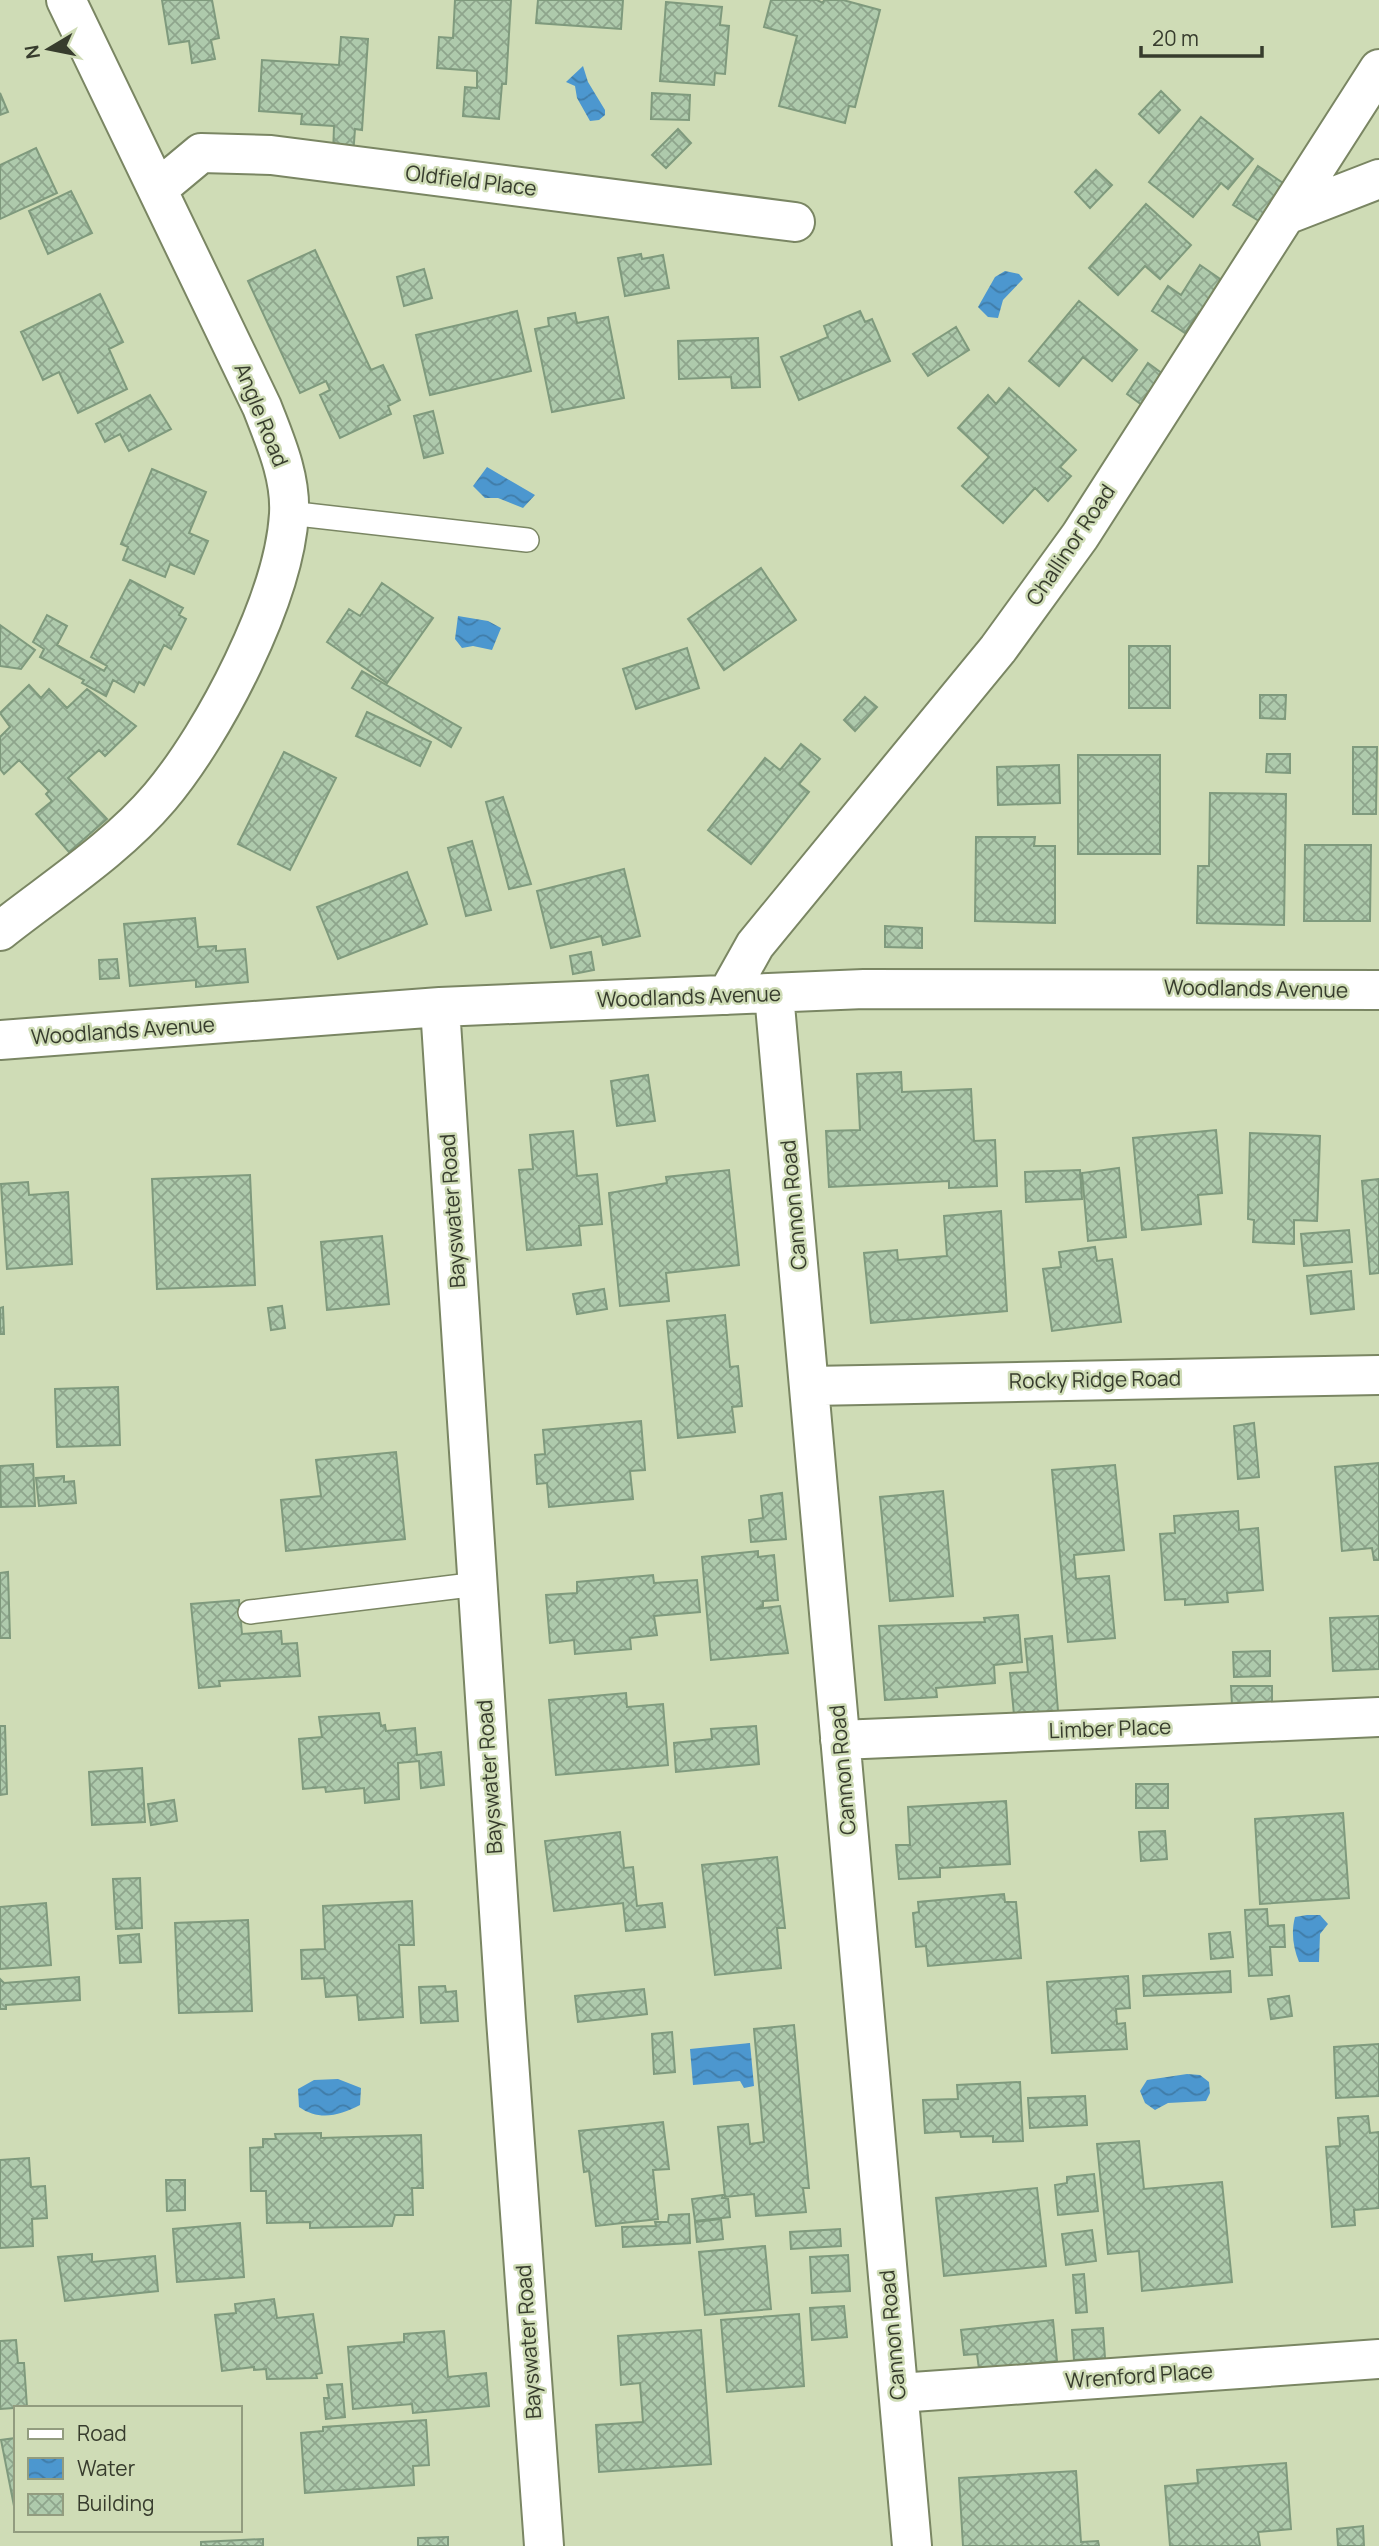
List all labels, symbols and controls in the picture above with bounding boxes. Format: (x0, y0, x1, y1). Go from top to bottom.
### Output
north arrow (14, 14, 84, 84)
scale bar (1141, 14, 1262, 58)
text: 20 m (1152, 24, 1199, 52)
text: N (18, 43, 46, 61)
street label: Oldfield Place (404, 158, 538, 202)
street label: Angle Road (228, 359, 295, 471)
street label: Challinor Road (1019, 478, 1121, 610)
street label: Woodlands Avenue (1164, 972, 1348, 1004)
street label: Woodlands Avenue (596, 979, 782, 1013)
street label: Woodlands Avenue (30, 1010, 216, 1050)
street label: Bayswater Road (433, 1133, 471, 1289)
street label: Cannon Road (773, 1139, 813, 1271)
street label: Rocky Ridge Road (1009, 1363, 1181, 1395)
street label: Bayswater Road (470, 1699, 508, 1855)
street label: Cannon Road (822, 1704, 862, 1836)
street label: Limber Place (1048, 1712, 1172, 1744)
street label: Bayswater Road (509, 2264, 547, 2420)
street label: Cannon Road (872, 2269, 912, 2401)
street label: Wrenford Place (1064, 2356, 1214, 2394)
legend (14, 2406, 242, 2532)
text: Road (77, 2419, 127, 2447)
text: Water (77, 2454, 136, 2482)
text: Building (77, 2489, 154, 2517)

